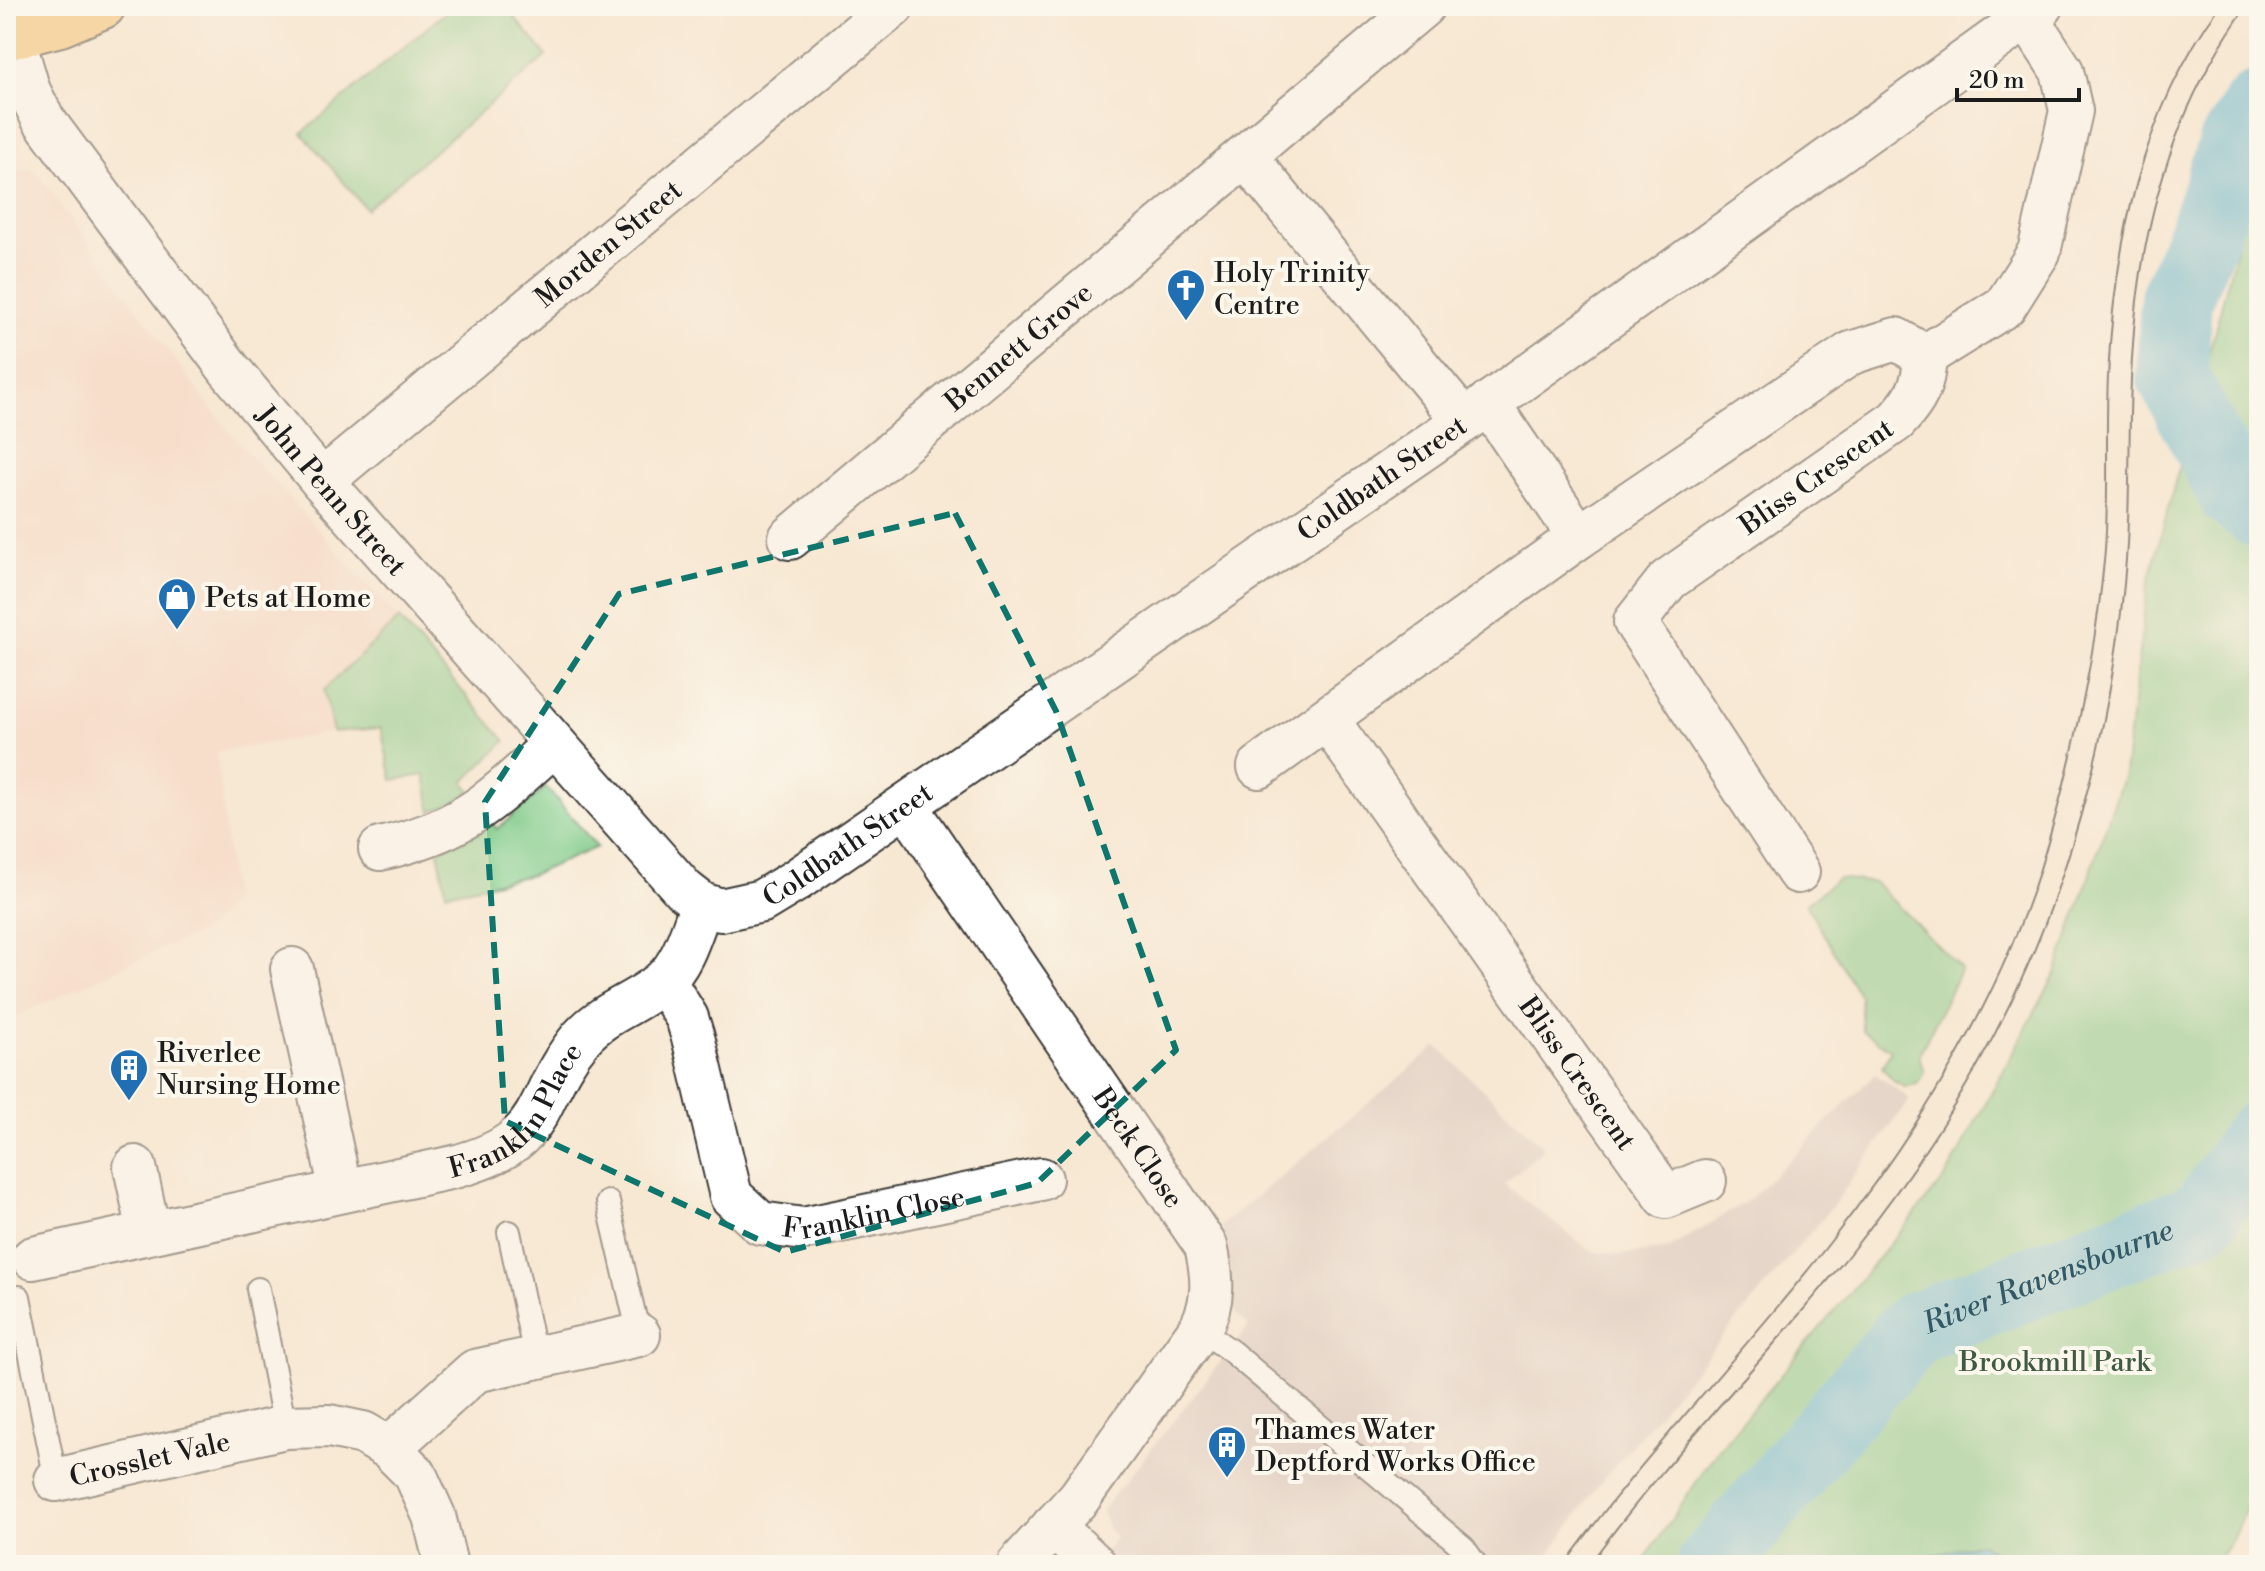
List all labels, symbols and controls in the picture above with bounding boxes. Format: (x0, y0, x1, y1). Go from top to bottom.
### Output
scale bar (1957, 52, 2079, 102)
text: 20 m (1969, 66, 2025, 96)
street label: Morden Street (528, 173, 690, 316)
place label: Holy Trinity Centre (1214, 256, 1370, 323)
church icon: Holy Trinity Centre (1165, 267, 1207, 322)
street label: Bennett Grove (937, 275, 1100, 420)
street label: John Penn Street (247, 398, 414, 584)
street label: Coldbath Street (1291, 408, 1474, 550)
street label: Bliss Crescent (1732, 411, 1901, 544)
shop icon: Pets at Home (156, 576, 198, 631)
place label: Pets at Home (205, 581, 371, 616)
street label: Coldbath Street (756, 776, 940, 916)
street label: Bliss Crescent (1510, 990, 1643, 1157)
place label: Riverlee Nursing Home (157, 1036, 341, 1103)
street label: Franklin Place (445, 1036, 591, 1187)
building icon: Riverlee Nursing Home (108, 1047, 150, 1102)
street label: Beck Close (1084, 1080, 1191, 1215)
street label: Franklin Close (780, 1179, 968, 1248)
water label: River Ravensbourne (1917, 1211, 2179, 1344)
park label: Brookmill Park (1958, 1345, 2152, 1380)
place label: Thames Water Deptford Works Office (1255, 1413, 1536, 1480)
street label: Crosslet Vale (66, 1424, 234, 1495)
building icon: Thames Water Deptford Works Office (1206, 1424, 1248, 1479)

